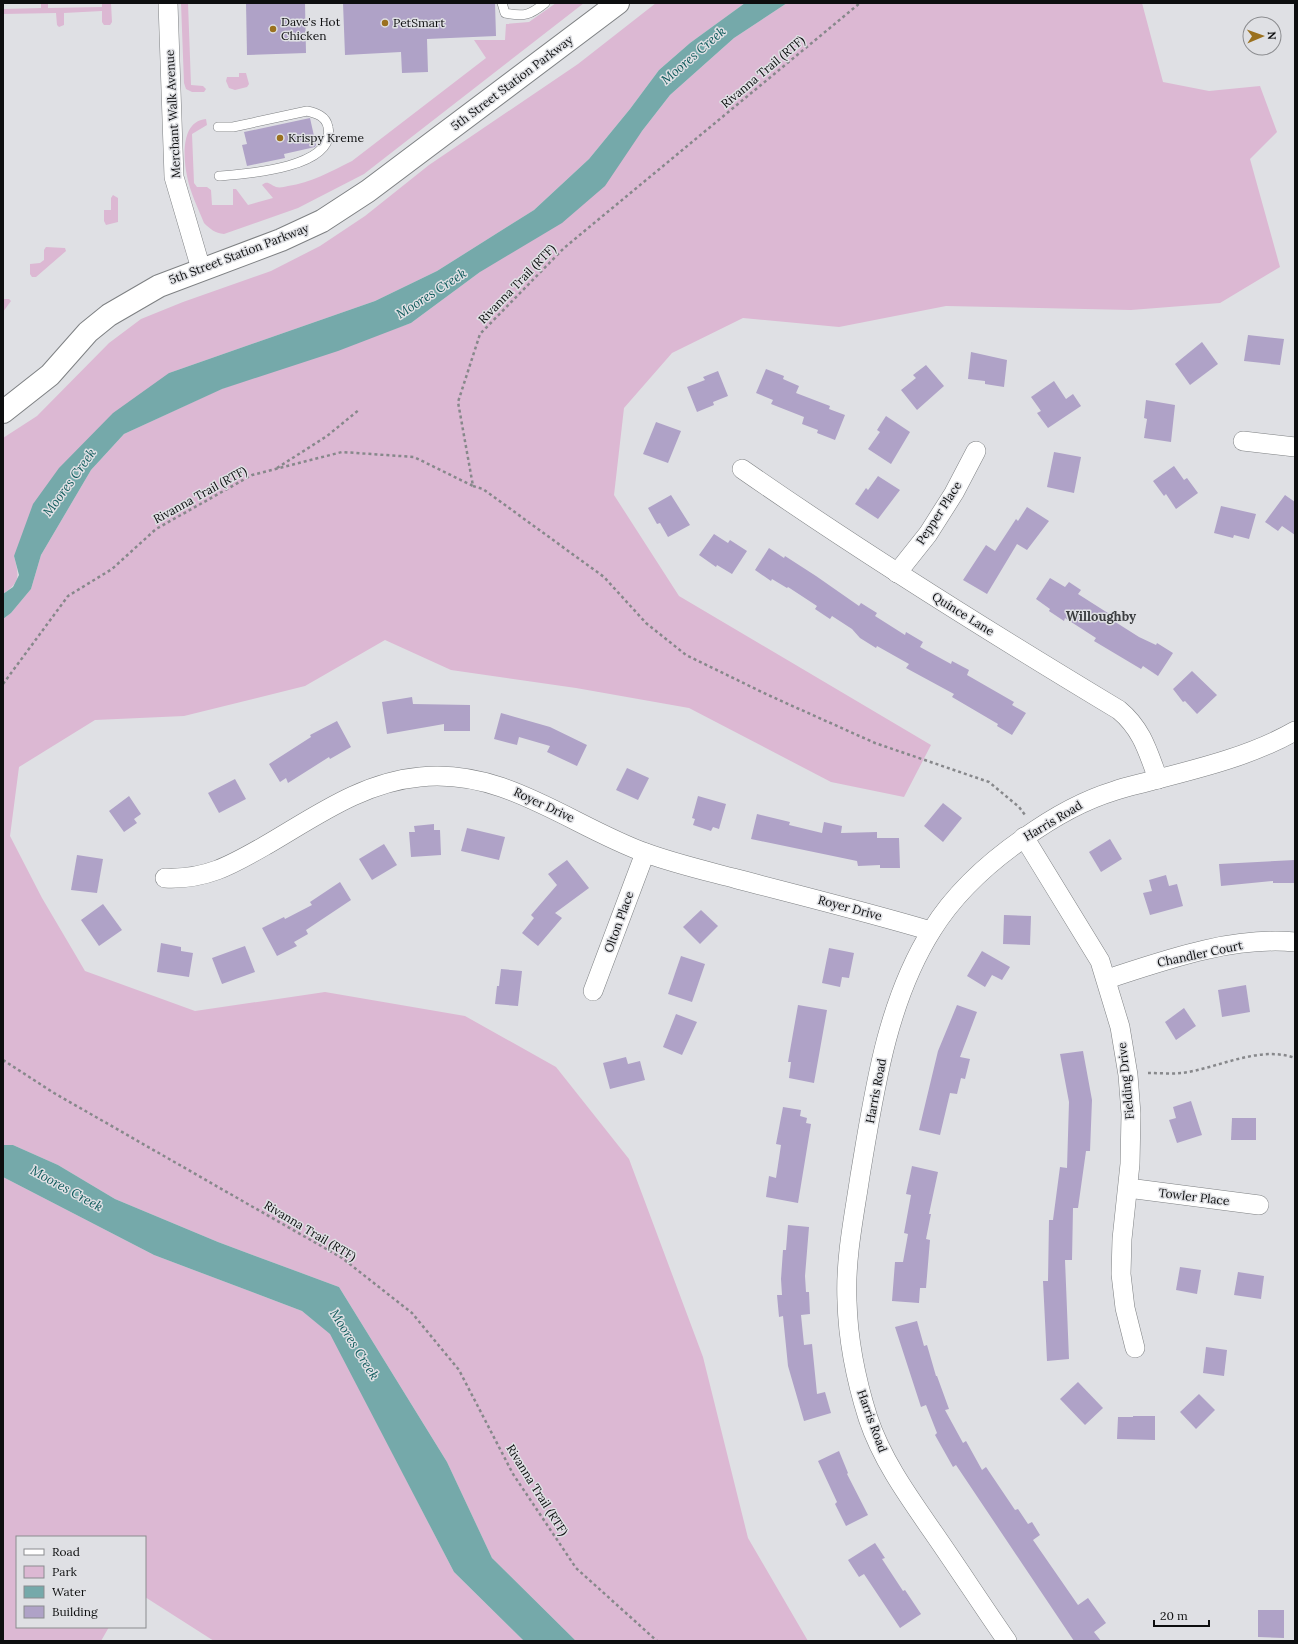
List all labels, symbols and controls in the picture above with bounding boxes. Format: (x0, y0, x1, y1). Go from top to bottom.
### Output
place label: Dave's Hot Chicken (281, 14, 341, 43)
place label: PetSmart (393, 15, 445, 30)
north arrow (1242, 16, 1282, 56)
marker: PetSmart (380, 18, 390, 28)
water label: Moores Creek (658, 23, 729, 88)
marker: Dave's Hot Chicken (268, 24, 278, 34)
text: N (1265, 31, 1279, 41)
street label: 5th Street Station Parkway (448, 32, 576, 133)
street label: Rivanna Trail (RTF) (718, 32, 808, 112)
street label: Merchant Walk Avenue (162, 49, 183, 179)
place label: Krispy Kreme (288, 130, 364, 145)
marker: Krispy Kreme (275, 133, 285, 143)
street label: 5th Street Station Parkway (167, 220, 311, 287)
street label: Rivanna Trail (RTF) (475, 241, 559, 327)
water label: Moores Creek (393, 264, 470, 322)
water label: Moores Creek (39, 445, 100, 520)
street label: Rivanna Trail (RTF) (150, 462, 250, 527)
street label: Pepper Place (913, 478, 965, 547)
street label: Quince Lane (929, 589, 998, 639)
district label: Willoughby (1066, 608, 1137, 625)
street label: Royer Drive (511, 784, 577, 825)
street label: Harris Road (1021, 797, 1085, 844)
street label: Olton Place (600, 889, 637, 955)
street label: Royer Drive (817, 892, 884, 923)
street label: Chandler Court (1156, 937, 1244, 970)
street label: Fielding Drive (1114, 1041, 1137, 1120)
street label: Harris Road (862, 1057, 889, 1125)
water label: Moores Creek (28, 1162, 106, 1215)
street label: Towler Place (1158, 1185, 1231, 1208)
street label: Rivanna Trail (RTF) (261, 1197, 359, 1265)
water label: Moores Creek (326, 1306, 383, 1383)
street label: Harris Road (854, 1387, 891, 1454)
street label: Rivanna Trail (RTF) (502, 1441, 572, 1539)
legend (16, 1536, 146, 1628)
text: Road (52, 1544, 80, 1559)
text: Park (52, 1564, 78, 1579)
text: Water (52, 1584, 87, 1599)
scale bar (1154, 1602, 1209, 1628)
text: Building (52, 1604, 98, 1619)
text: 20 m (1160, 1608, 1188, 1623)

